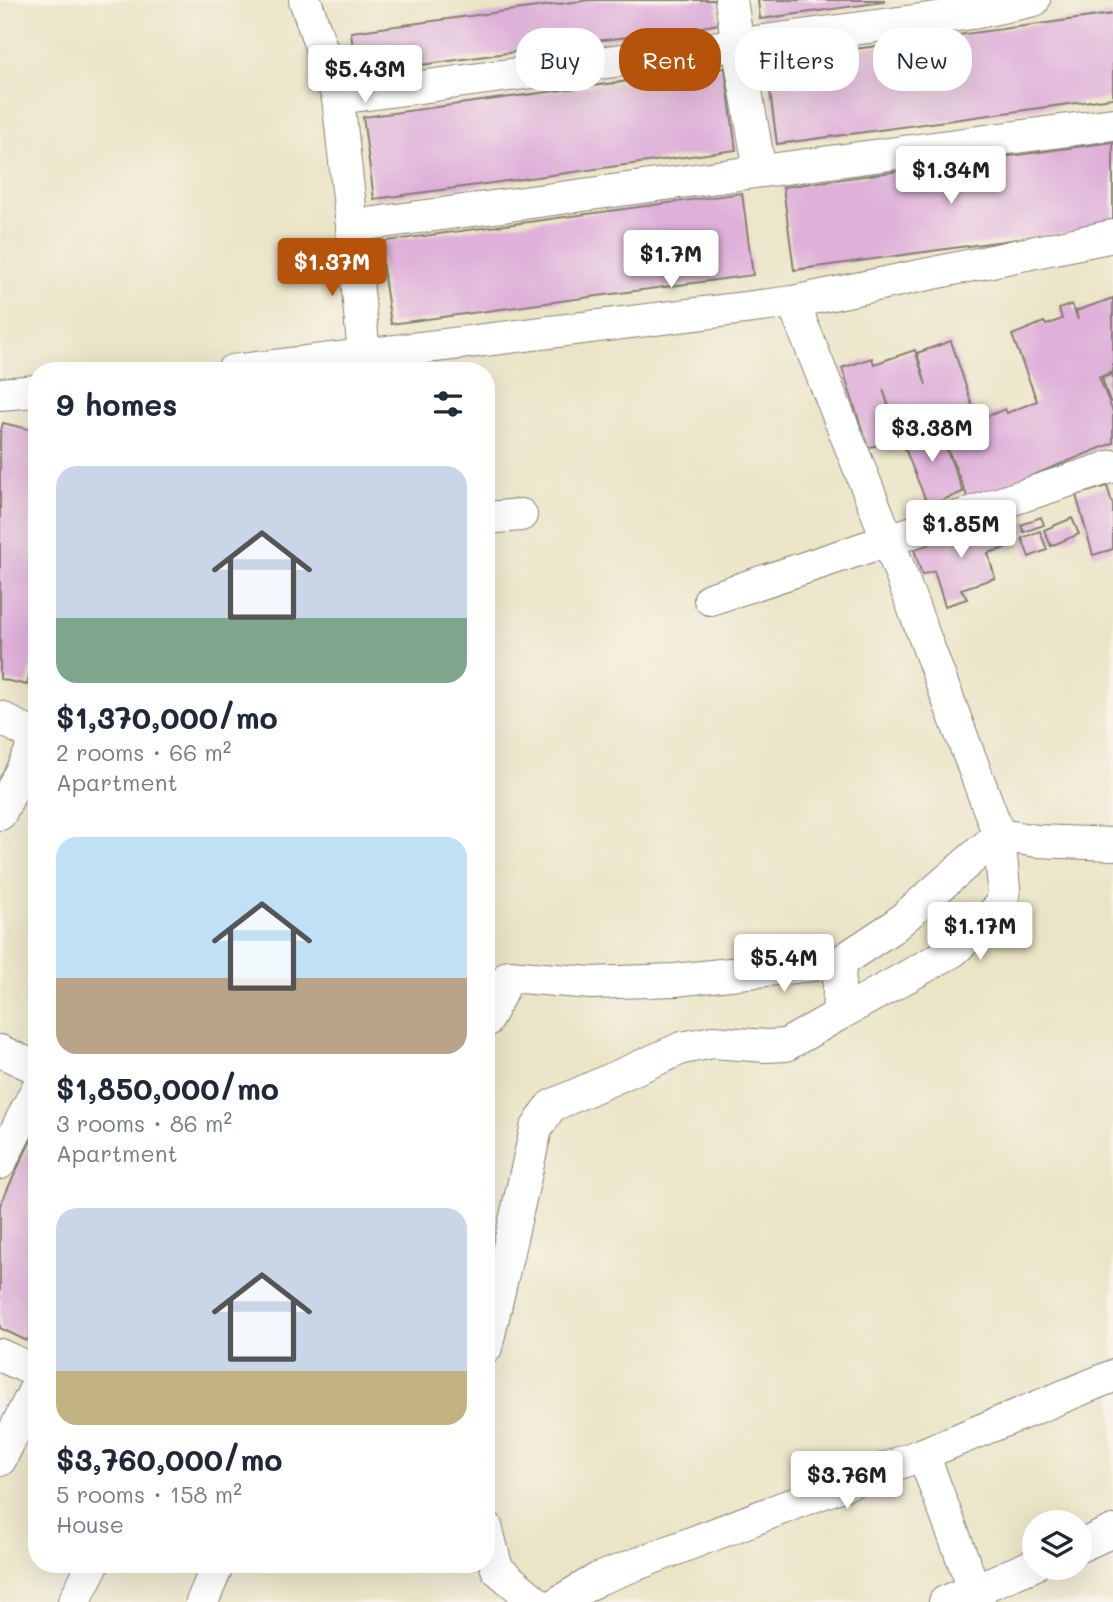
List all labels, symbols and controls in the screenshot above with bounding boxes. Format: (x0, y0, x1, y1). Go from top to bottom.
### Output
chip: Buy (516, 28, 605, 91)
chip: Rent (619, 28, 721, 91)
chip: Filters (735, 28, 859, 91)
chip: New (873, 28, 972, 91)
pin: $5.43M (308, 46, 422, 105)
text: $5.43M (324, 53, 406, 83)
pin: $1.34M (894, 146, 1008, 206)
text: $1.34M (912, 154, 990, 184)
pin: $1.7M (622, 230, 720, 290)
pin: $1.37M (275, 238, 389, 298)
text: $1.7M (640, 238, 702, 268)
text: $1.37M (294, 246, 370, 276)
text: 9 homes (56, 384, 177, 424)
icon: filters (429, 385, 467, 423)
pin: $3.38M (875, 405, 989, 464)
text: $3.38M (891, 412, 973, 442)
pin: $1.85M (904, 500, 1018, 560)
text: $1.85M (922, 508, 1000, 538)
icon: home (199, 512, 325, 638)
text: $1,370,000/mo (56, 697, 278, 737)
text: 2 rooms · 66 m² (56, 737, 231, 767)
text: Apartment (56, 767, 178, 797)
icon: home (199, 883, 325, 1009)
pin: $1.17M (923, 902, 1037, 962)
text: $1.17M (943, 910, 1017, 940)
pin: $5.4M (735, 934, 833, 994)
text: $5.4M (750, 942, 818, 972)
text: $1,850,000/mo (56, 1068, 279, 1108)
text: 3 rooms · 86 m² (56, 1108, 232, 1138)
text: Apartment (56, 1138, 178, 1168)
icon: home (199, 1254, 325, 1380)
text: $3,760,000/mo (56, 1439, 283, 1479)
pin: $3.76M (790, 1452, 904, 1511)
text: $3.76M (807, 1459, 887, 1489)
text: 5 rooms · 158 m² (56, 1479, 242, 1509)
text: House (56, 1509, 124, 1539)
map controls (1022, 1510, 1092, 1580)
button: layers (1022, 1510, 1092, 1580)

